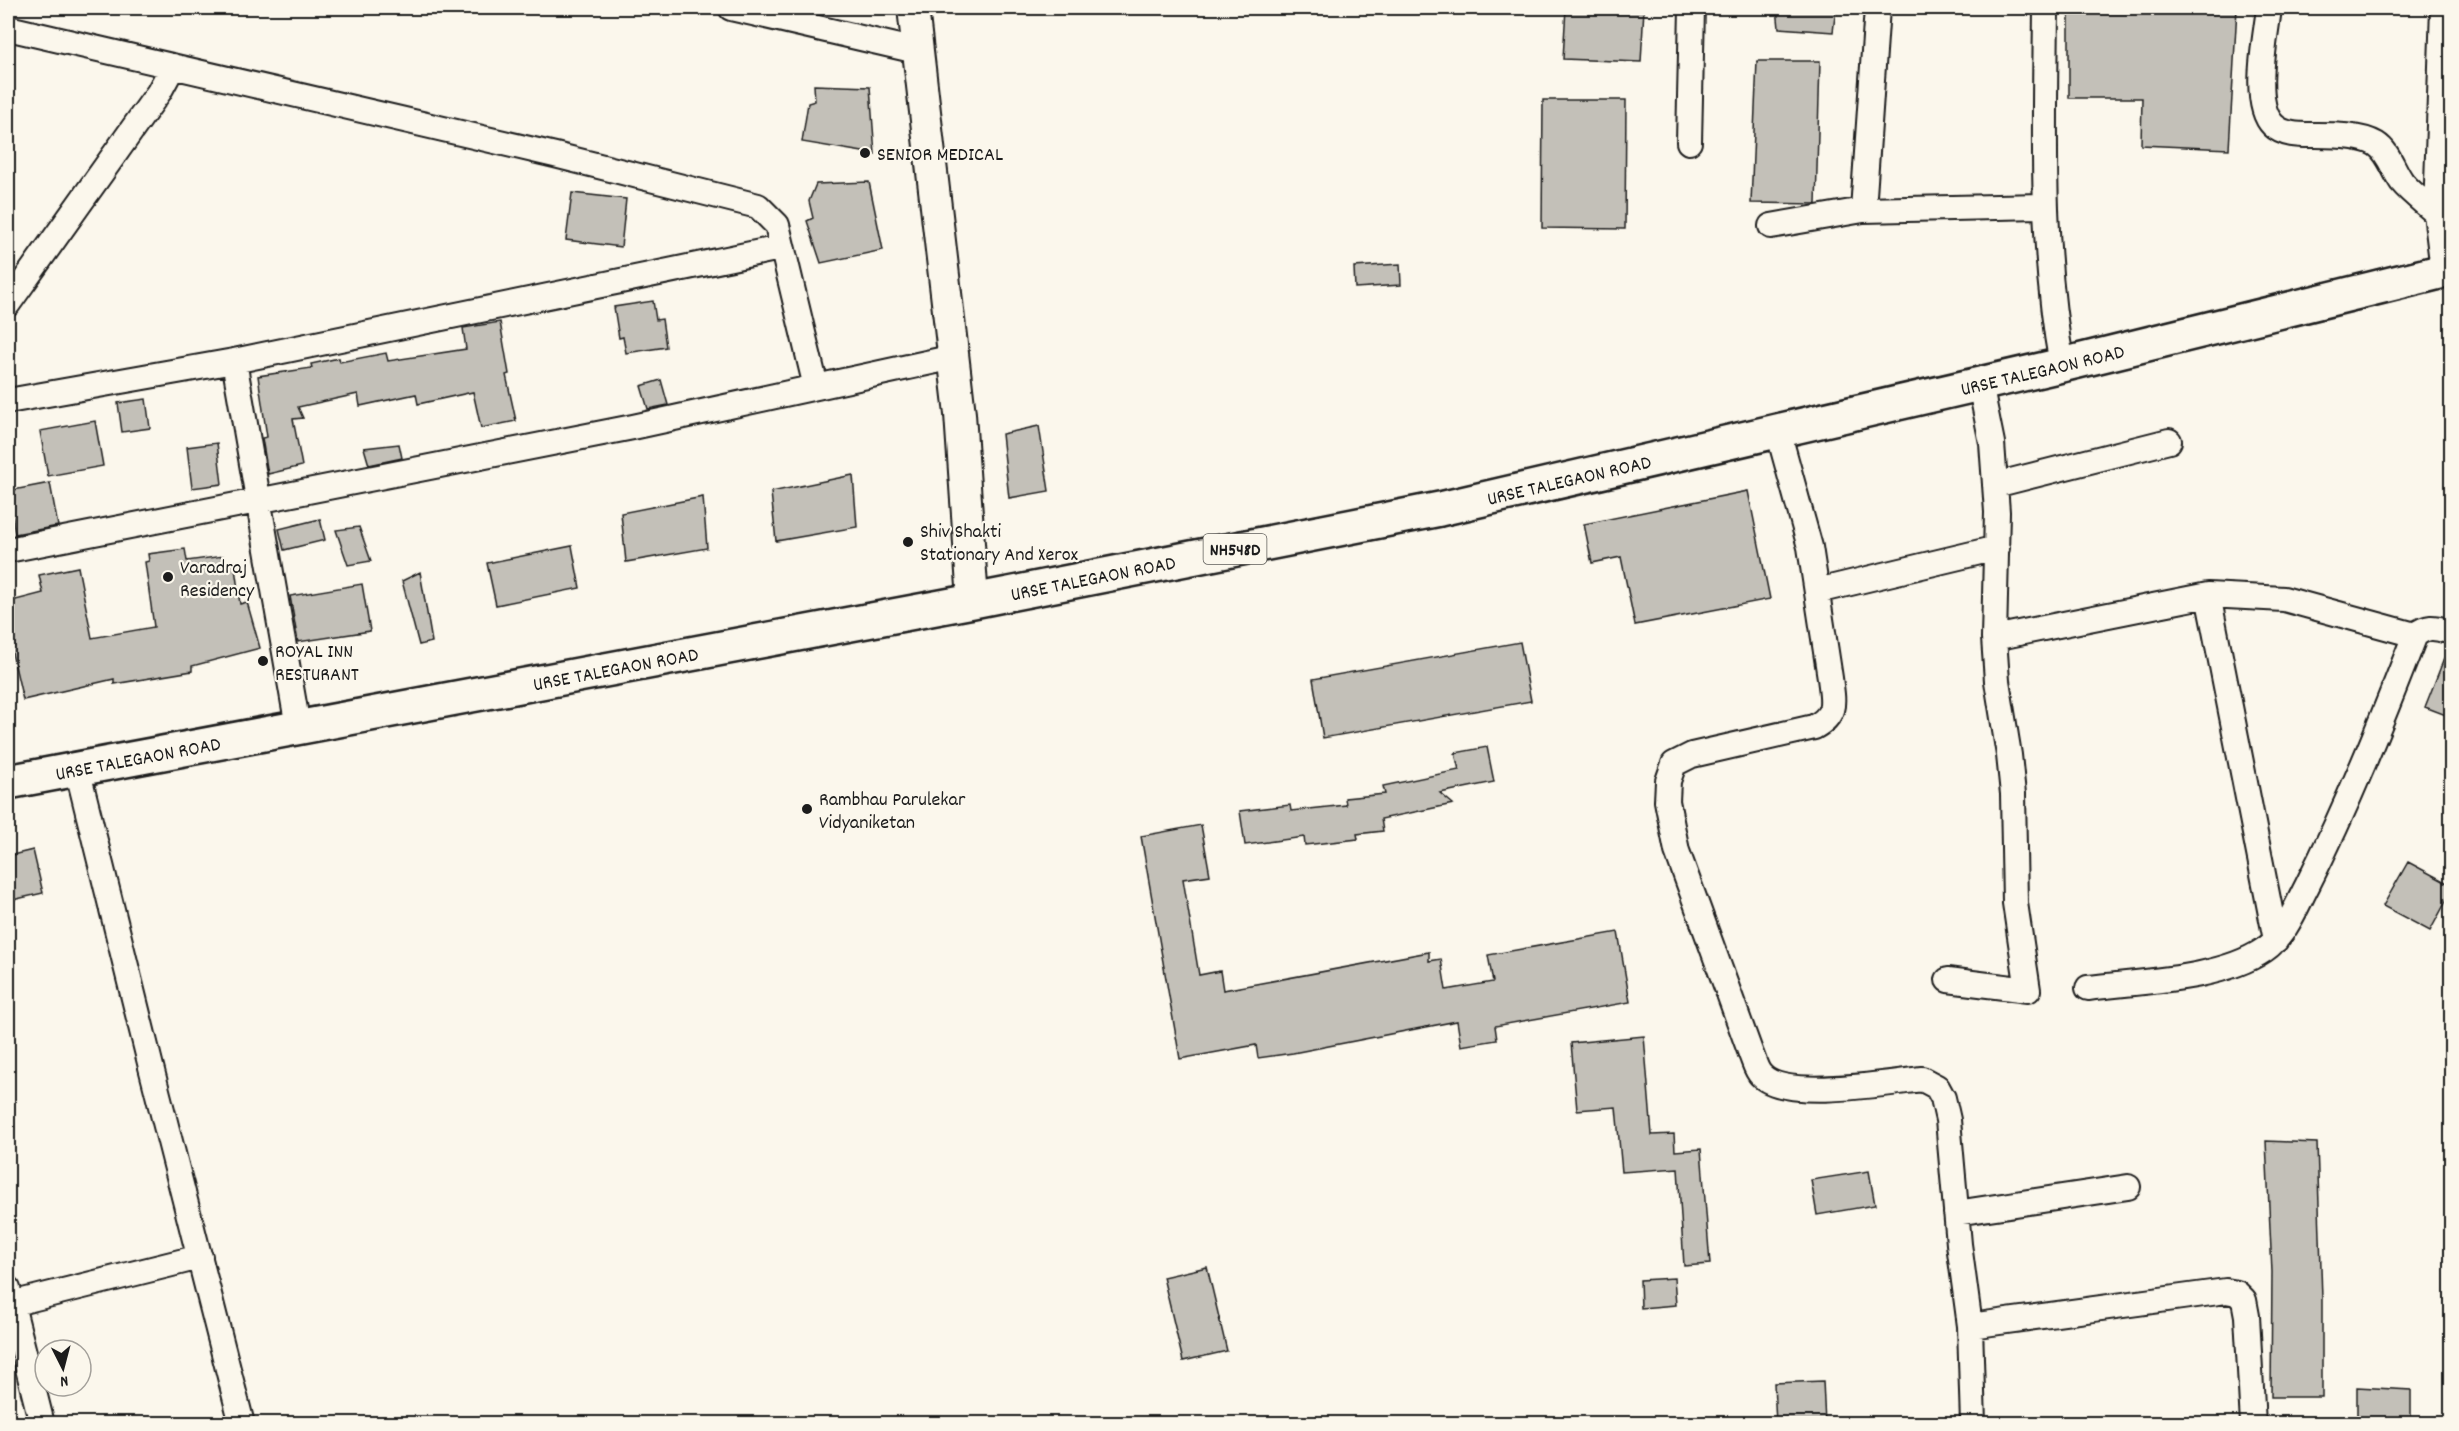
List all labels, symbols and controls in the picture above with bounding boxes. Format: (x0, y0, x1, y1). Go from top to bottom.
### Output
place label: SENIOR MEDICAL (877, 142, 1003, 170)
marker: SENIOR MEDICAL (858, 146, 872, 160)
street label: URSE TALEGAON ROAD (1958, 339, 2128, 405)
street label: URSE TALEGAON ROAD (1485, 450, 1654, 515)
place label: Shiv Shakti Stationary And Xerox (920, 519, 1079, 570)
road number: NH548D (1204, 534, 1266, 564)
marker: Shiv Shakti Stationary And Xerox (901, 535, 915, 549)
street label: URSE TALEGAON ROAD (1009, 550, 1178, 610)
place label: Varadraj Residency (180, 555, 255, 606)
marker: Varadraj Residency (161, 570, 175, 584)
place label: ROYAL INN RESTURANT (275, 639, 359, 690)
street label: URSE TALEGAON ROAD (531, 642, 701, 700)
marker: ROYAL INN RESTURANT (256, 654, 270, 668)
street label: URSE TALEGAON ROAD (53, 731, 223, 790)
place label: Rambhau Parulekar Vidyaniketan (819, 787, 966, 838)
marker: Rambhau Parulekar Vidyaniketan (800, 802, 814, 816)
north arrow (33, 1338, 93, 1398)
text: N (59, 1369, 69, 1392)

